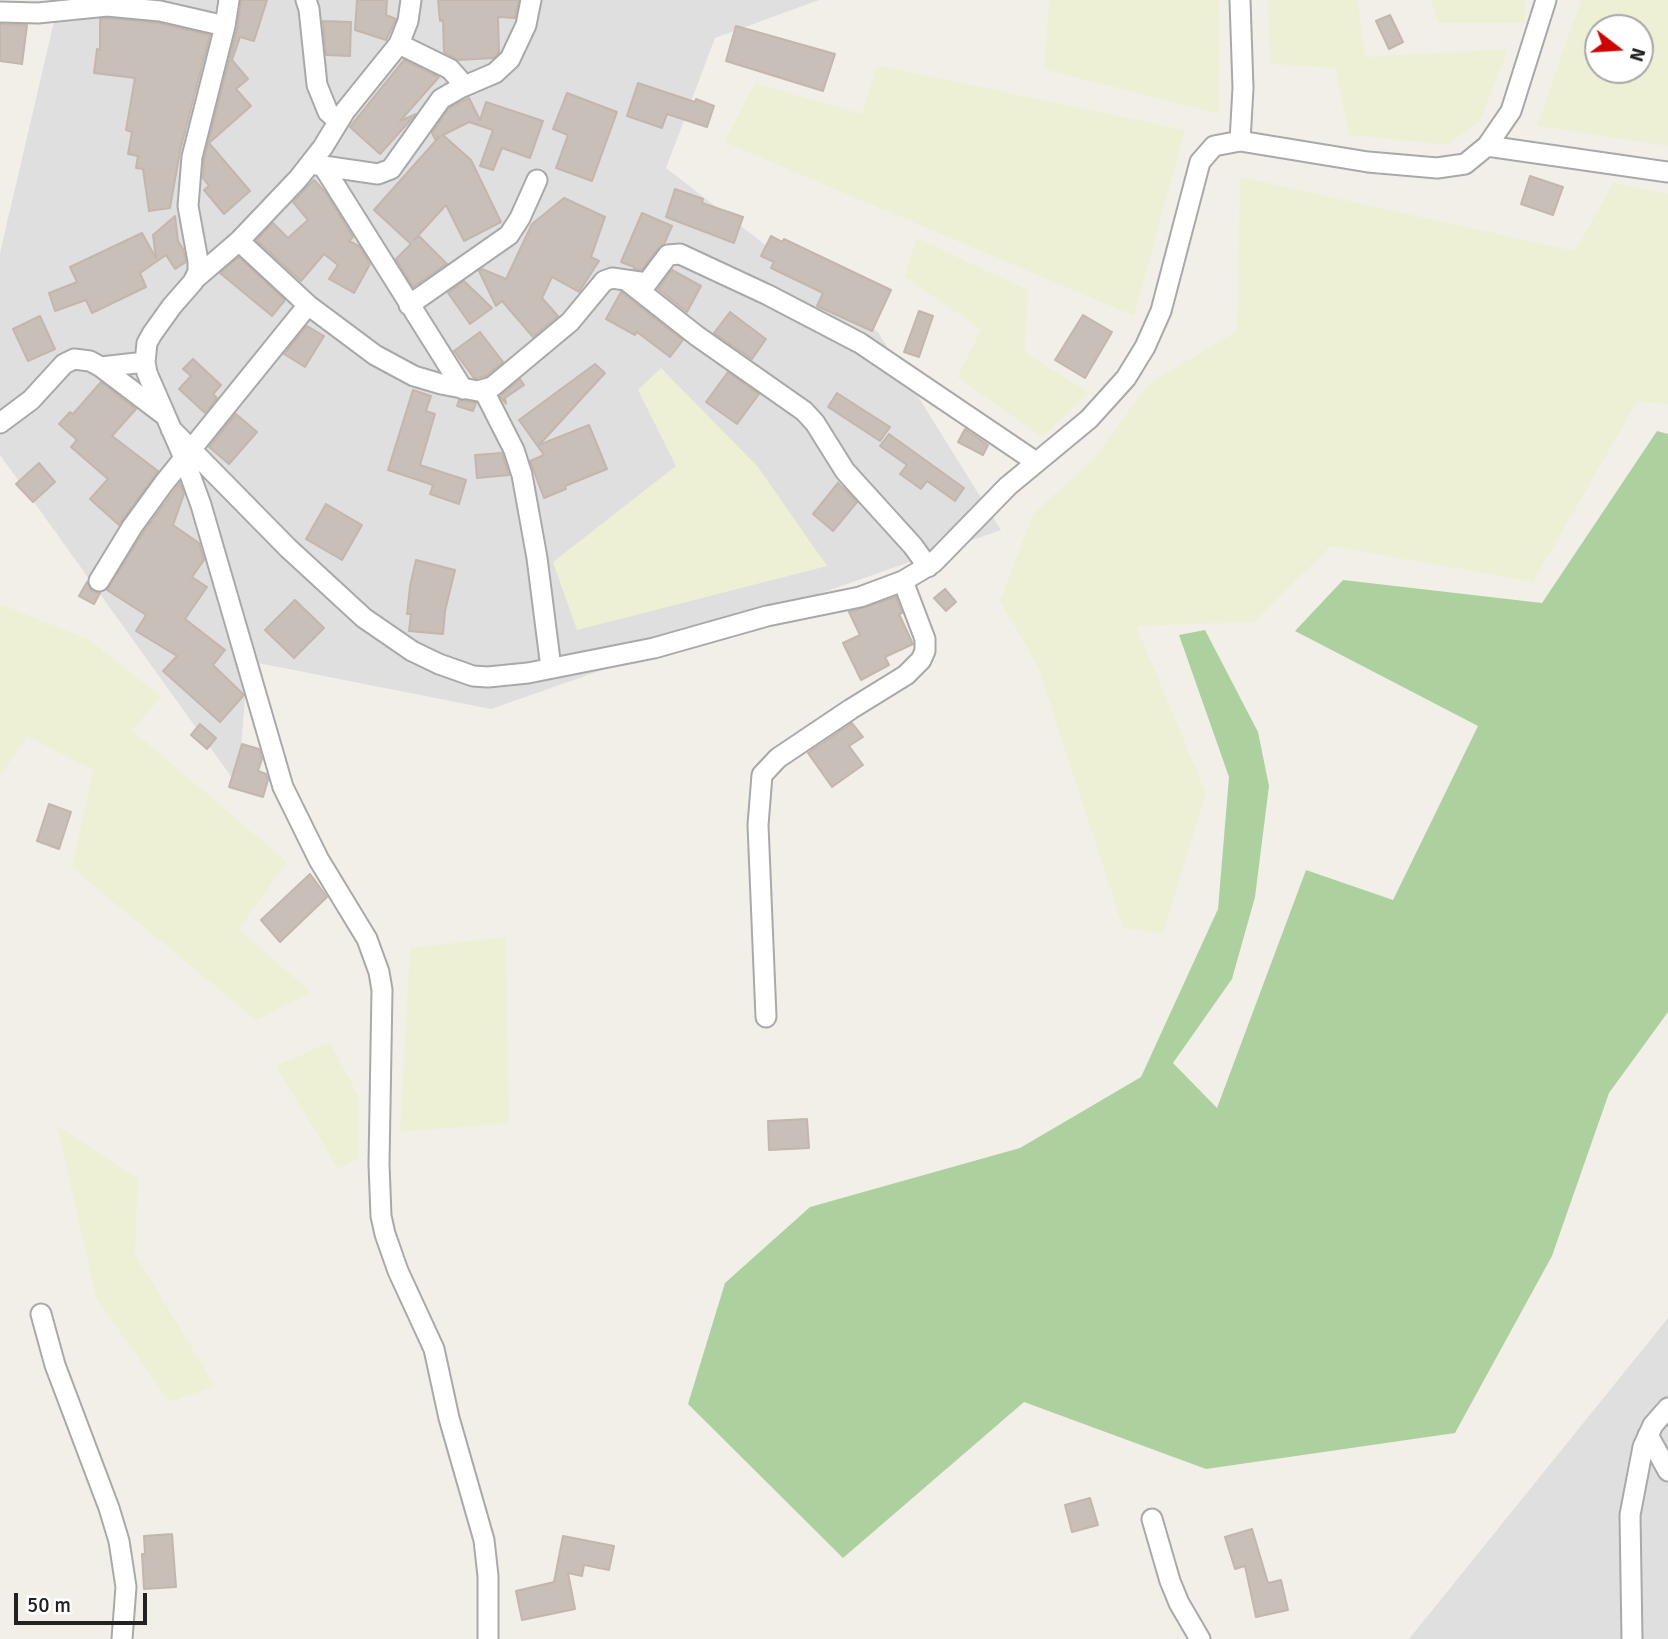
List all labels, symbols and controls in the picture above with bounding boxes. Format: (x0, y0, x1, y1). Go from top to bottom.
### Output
north arrow (1584, 14, 1654, 84)
text: N (1624, 45, 1651, 64)
scale bar (18, 1580, 150, 1624)
text: 50 m (27, 1592, 71, 1618)

